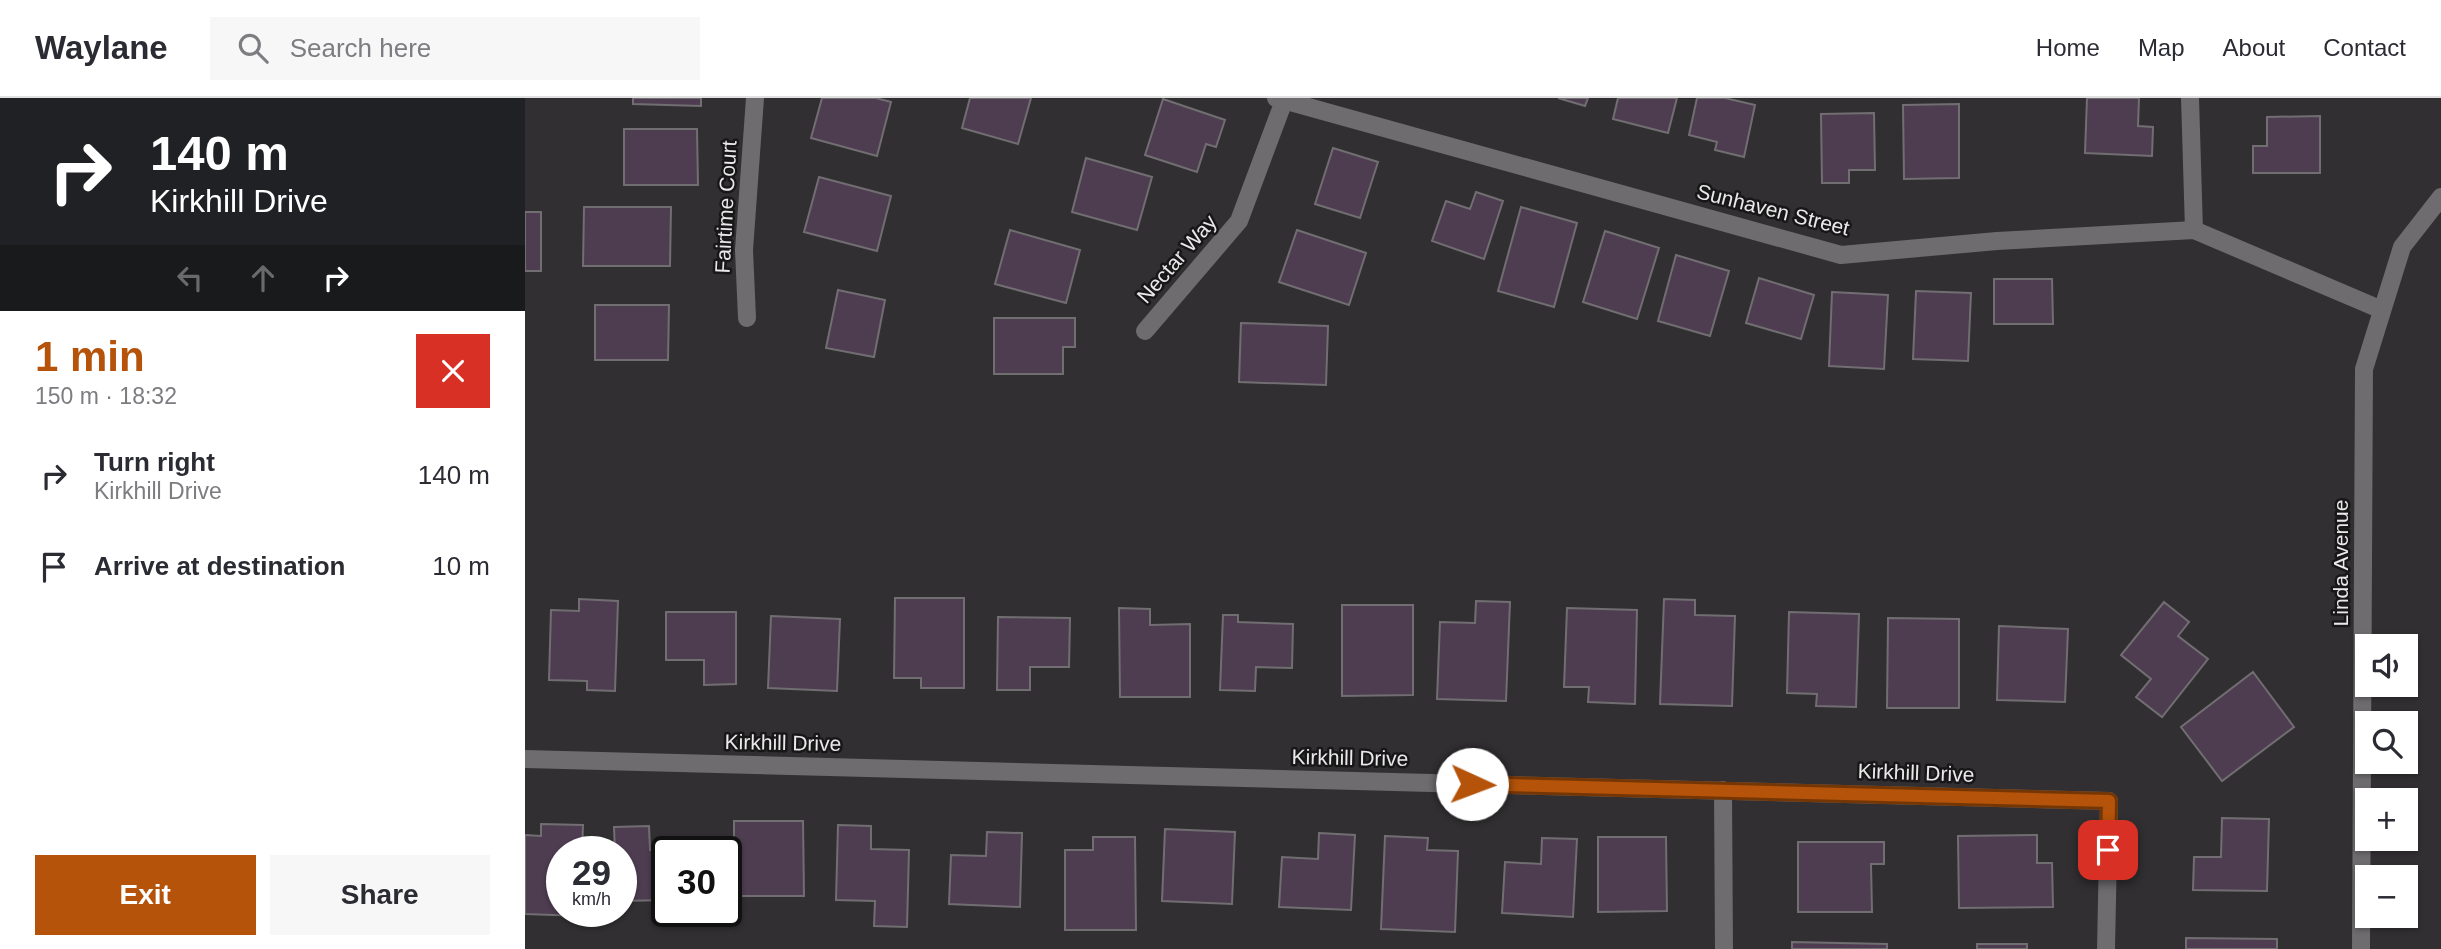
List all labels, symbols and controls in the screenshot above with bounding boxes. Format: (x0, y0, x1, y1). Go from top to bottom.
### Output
search box (210, 17, 700, 80)
text: Waylane (35, 29, 168, 66)
icon: search (234, 29, 272, 67)
text: Search here (290, 33, 431, 63)
text: Home (2036, 34, 2100, 61)
text: Map (2138, 34, 2185, 61)
text: About (2223, 34, 2285, 61)
text: Contact (2323, 34, 2406, 61)
icon: right (35, 126, 126, 217)
text: 140 m (150, 126, 289, 180)
street label: Fairtime Court (711, 140, 740, 274)
street label: Sunhaven Street (1694, 179, 1852, 240)
text: Kirkhill Drive (150, 183, 328, 219)
street label: Nectar Way (1132, 210, 1221, 307)
icon: left (171, 259, 209, 297)
icon: ahead (244, 259, 282, 297)
icon: right (317, 259, 355, 297)
text: 1 min (35, 333, 145, 380)
button: close (416, 334, 490, 408)
text: 150 m · 18:32 (35, 383, 177, 409)
text: Turn right (94, 447, 215, 477)
icon: right (35, 457, 73, 495)
text: 140 m (418, 460, 490, 490)
text: Kirkhill Drive (94, 478, 222, 504)
street label: Linda Avenue (2329, 500, 2352, 626)
icon: arrive (35, 548, 73, 586)
text: Arrive at destination (94, 551, 345, 581)
text: 10 m (432, 551, 490, 581)
map controls (2355, 634, 2418, 928)
button: sound (2355, 634, 2418, 697)
button: search (2355, 711, 2418, 774)
street label: Kirkhill Drive (724, 730, 842, 755)
street label: Kirkhill Drive (1291, 745, 1409, 770)
position arrow (1435, 747, 1509, 821)
street label: Kirkhill Drive (1857, 759, 1975, 786)
button: + (2355, 788, 2418, 851)
pin (2078, 820, 2138, 880)
icon: arrive (2089, 831, 2127, 869)
speed limit sign: 30 (651, 836, 742, 927)
text: 29 (572, 853, 611, 892)
button: Exit (35, 855, 256, 935)
button: Share (270, 855, 490, 935)
button: − (2355, 865, 2418, 928)
text: km/h (572, 889, 611, 909)

